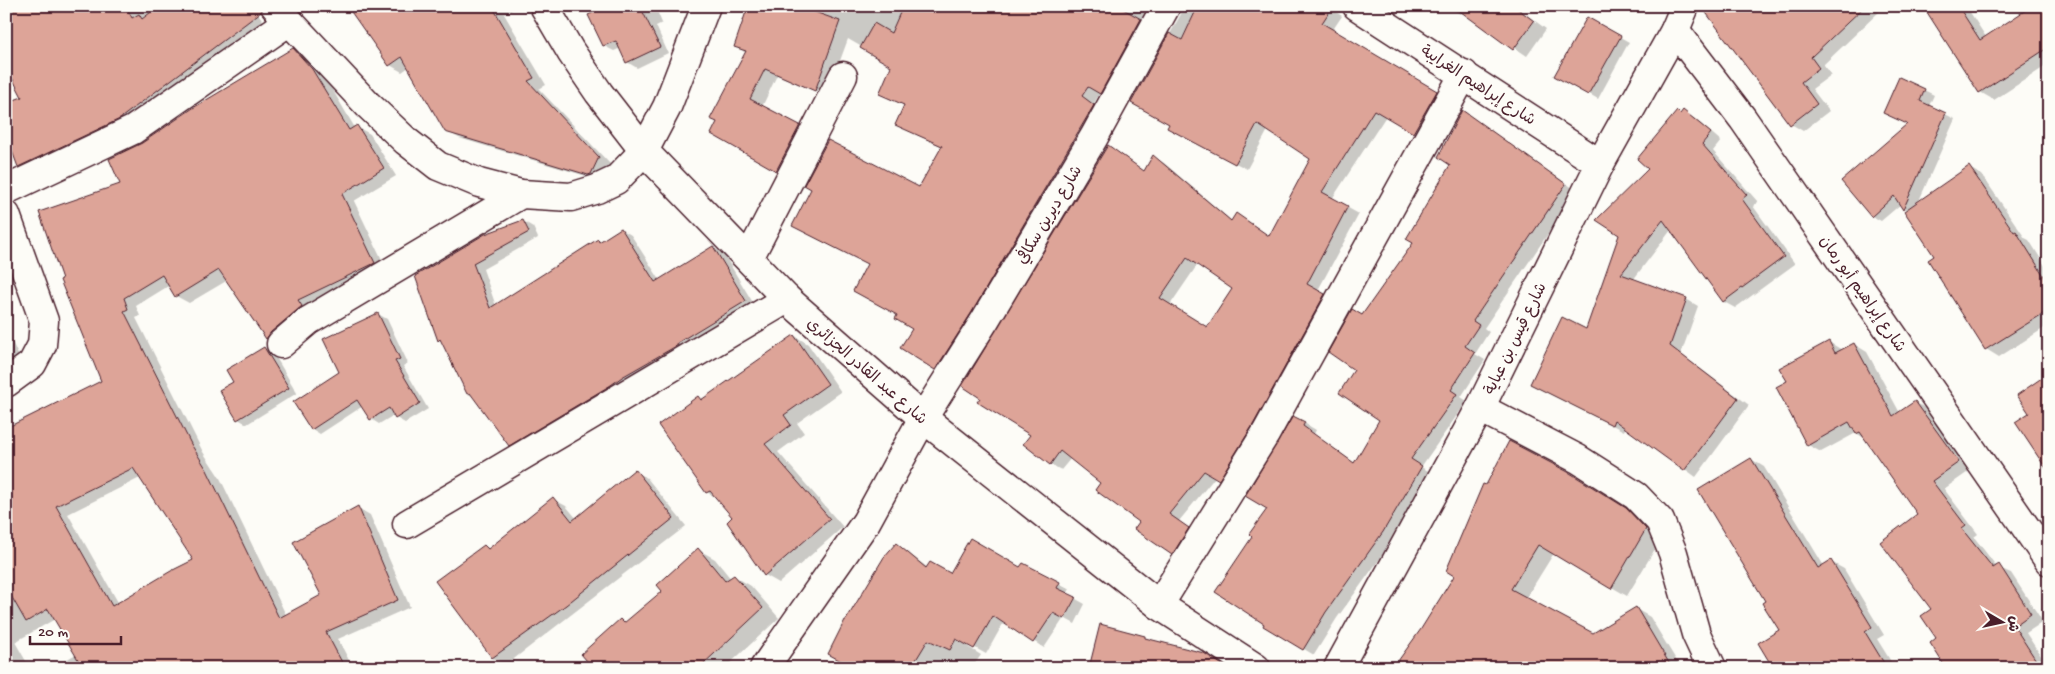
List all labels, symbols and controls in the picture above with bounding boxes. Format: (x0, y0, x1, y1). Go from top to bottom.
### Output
street label: شارع إبراهيم الغرايبة (1416, 42, 1539, 131)
street label: شارع ديرين سكافي (1011, 161, 1088, 269)
street label: شارع إبراهيم أبو رمان (1814, 232, 1910, 357)
street label: شارع قيس بن عباية (1481, 280, 1552, 399)
street label: شارع عبد القادر الجزائري (802, 315, 930, 430)
north arrow (1978, 596, 2028, 646)
scale bar (30, 614, 121, 646)
text: ش (2003, 615, 2022, 633)
text: 20 m (38, 624, 68, 642)

